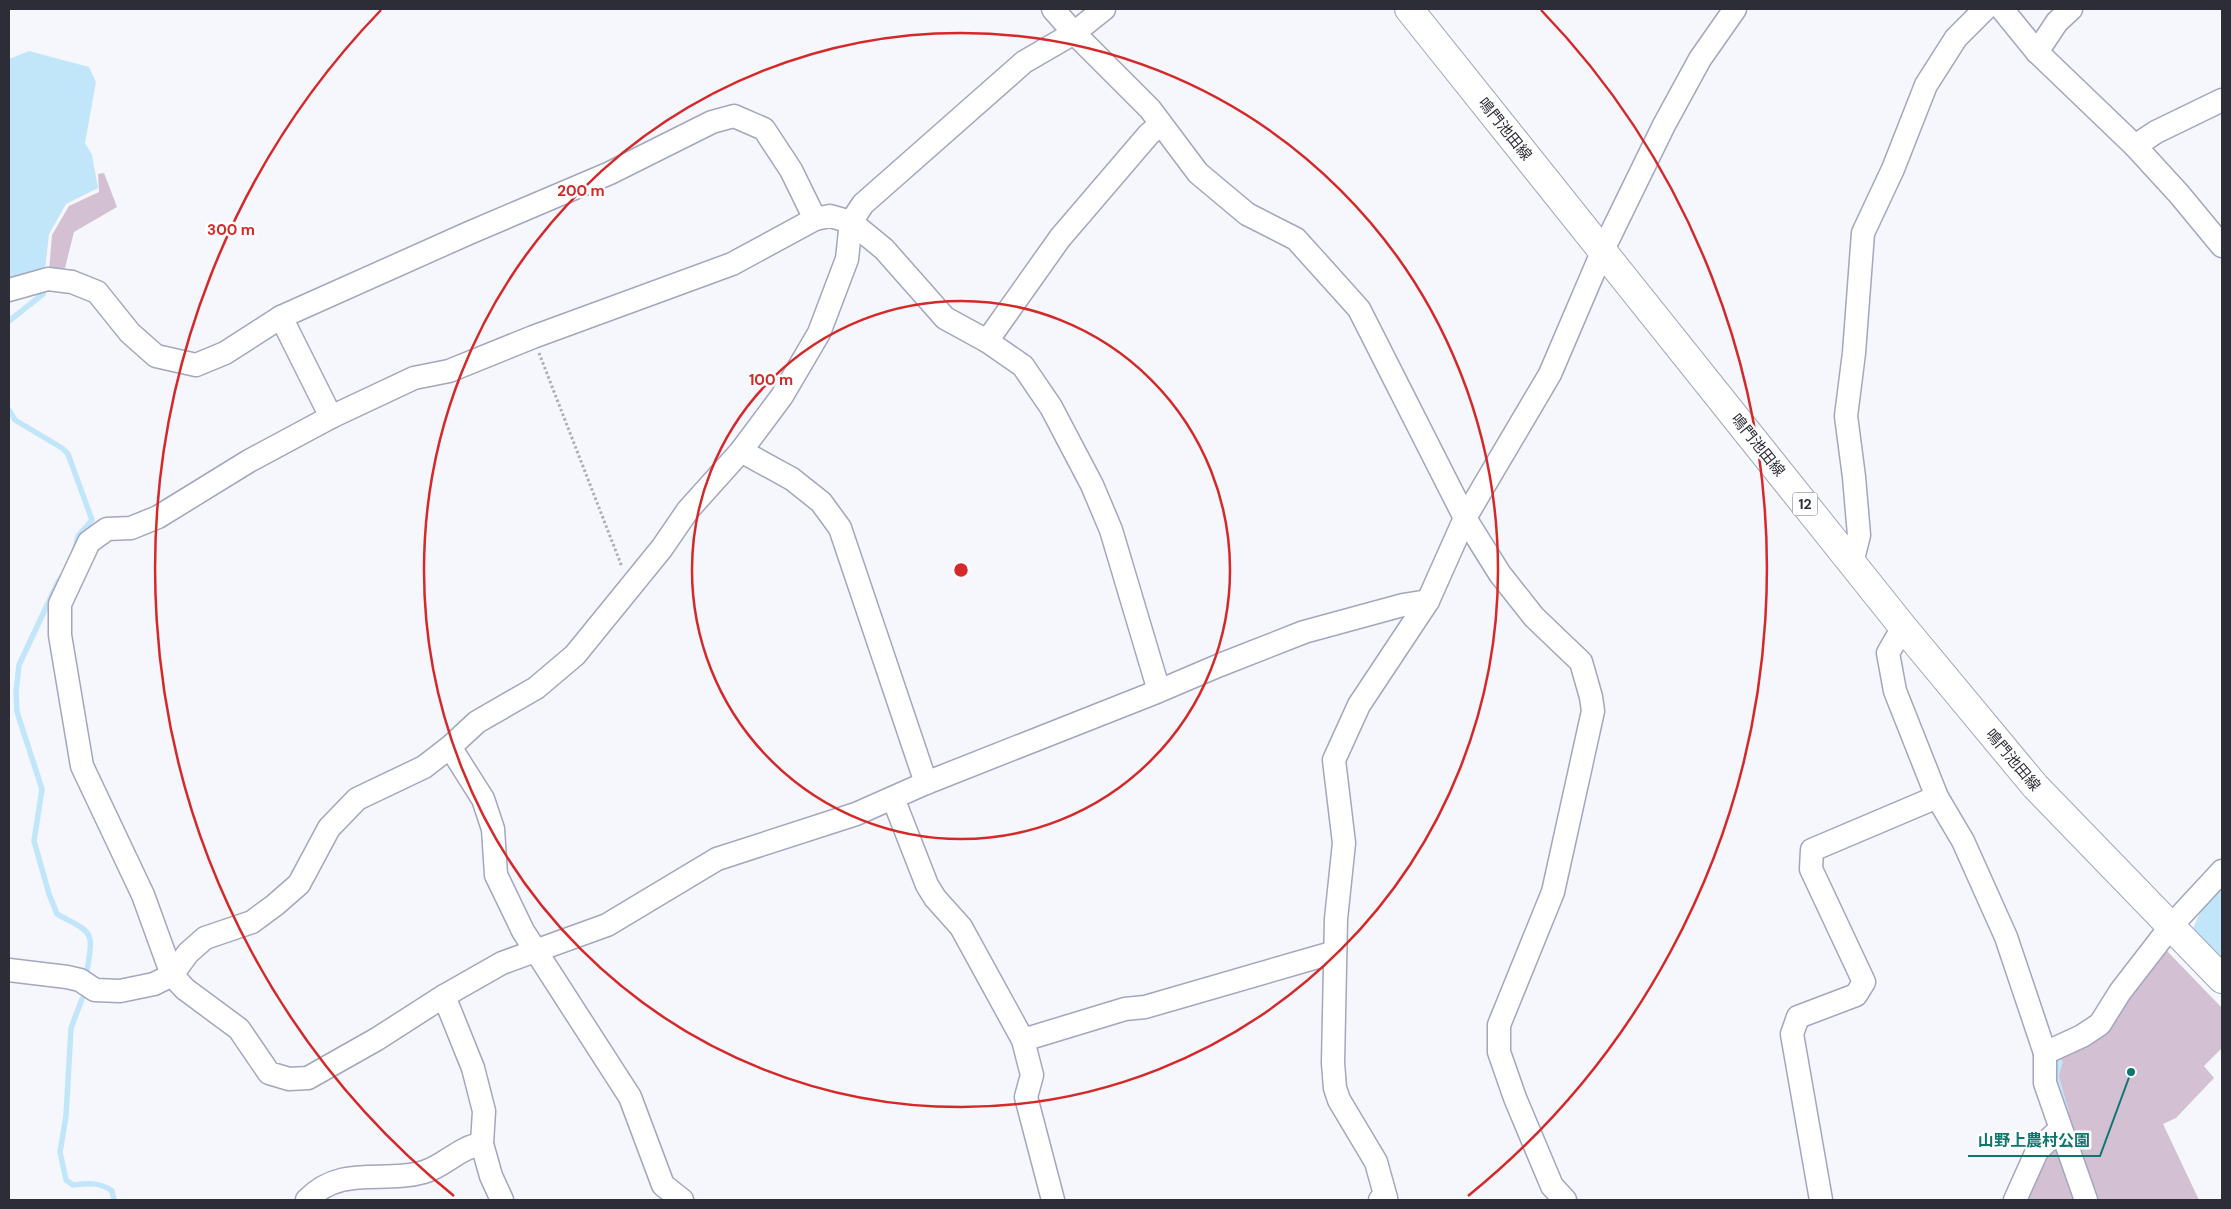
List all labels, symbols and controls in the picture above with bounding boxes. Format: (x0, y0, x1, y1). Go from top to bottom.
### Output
street label: 鳴門池田線 (1474, 94, 1536, 164)
text: 200 m (557, 181, 605, 201)
text: 300 m (207, 220, 255, 240)
text: 100 m (749, 370, 793, 390)
street label: 鳴門池田線 (1727, 410, 1789, 480)
road number: 12 (1792, 492, 1818, 516)
centre of rings (952, 561, 970, 579)
street label: 鳴門池田線 (1981, 725, 2045, 795)
callout: 山野上農村公園 (1968, 1125, 2100, 1156)
text: 山野上農村公園 (1978, 1130, 2090, 1151)

